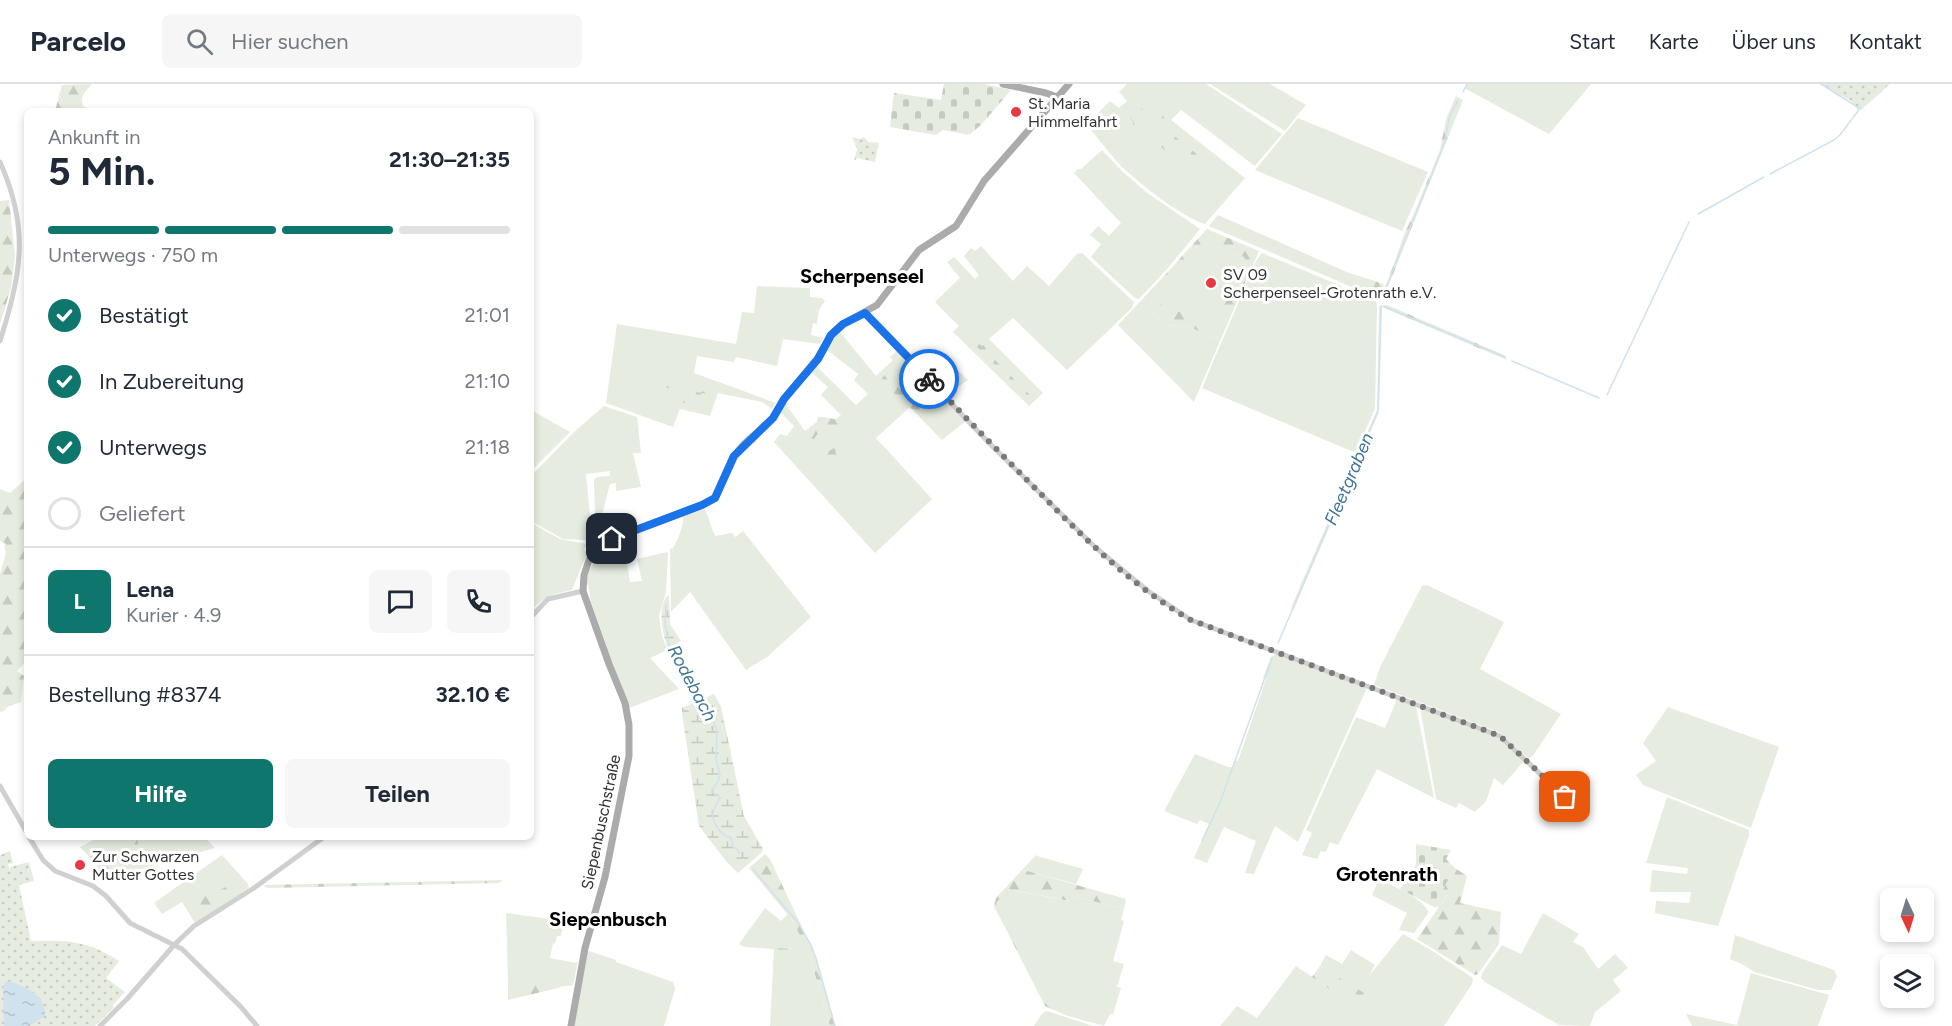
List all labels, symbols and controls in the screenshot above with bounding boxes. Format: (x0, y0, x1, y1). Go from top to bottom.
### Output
search box (162, 14, 582, 68)
text: Parcelo (30, 24, 126, 58)
icon: search (183, 25, 216, 58)
text: Hier suchen (231, 28, 349, 55)
text: Start (1569, 29, 1616, 54)
text: Karte (1649, 29, 1699, 54)
text: Über uns (1732, 29, 1816, 54)
text: Kontakt (1849, 29, 1922, 54)
place label: St. Maria Himmelfahrt (1028, 94, 1118, 131)
marker: St. Maria Himmelfahrt (1009, 105, 1023, 119)
text: Ankunft in (48, 125, 140, 149)
text: 21:30–21:35 (389, 146, 510, 173)
text: 5 Min. (48, 148, 155, 195)
text: Unterwegs · 750 m (48, 243, 218, 267)
district label: Scherpenseel (800, 264, 924, 288)
place label: SV 09 Scherpenseel-Grotenrath e.V. (1223, 265, 1436, 302)
marker: SV 09 Scherpenseel-Grotenrath e.V. (1204, 276, 1218, 290)
icon: check (48, 299, 81, 332)
text: Bestätigt (99, 302, 189, 329)
text: 21:01 (464, 303, 510, 327)
courier (899, 349, 959, 409)
icon: bike (913, 363, 946, 396)
icon: check (48, 365, 81, 398)
text: In Zubereitung (99, 368, 244, 395)
text: 21:10 (464, 369, 510, 393)
water label: Fleetgraben (1320, 430, 1378, 528)
icon: check (48, 431, 81, 464)
text: Unterwegs (99, 434, 207, 461)
text: 21:18 (465, 435, 510, 459)
text: Geliefert (99, 500, 186, 527)
pin (586, 513, 637, 564)
icon: home (595, 522, 628, 555)
button: chat (369, 570, 432, 633)
button: phone (447, 570, 510, 633)
text: Lena (126, 576, 174, 603)
text: L (74, 588, 85, 615)
text: Kurier · 4.9 (126, 603, 221, 627)
water label: Rodebach (663, 641, 721, 725)
text: Bestellung #8374 (48, 681, 221, 708)
text: 32.10 € (436, 681, 510, 708)
street label: Siepenbuschstraße (577, 752, 625, 891)
button: Hilfe (48, 759, 273, 828)
button: Teilen (285, 759, 510, 828)
pin (1539, 771, 1590, 822)
icon: bag (1548, 780, 1581, 813)
place label: Zur Schwarzen Mutter Gottes (92, 847, 199, 884)
marker: Zur Schwarzen Mutter Gottes (73, 858, 87, 872)
district label: Grotenrath (1336, 862, 1438, 886)
north arrow (1880, 888, 1934, 942)
map controls (1880, 888, 1934, 1008)
district label: Siepenbusch (549, 907, 667, 931)
button: layers (1880, 954, 1934, 1008)

